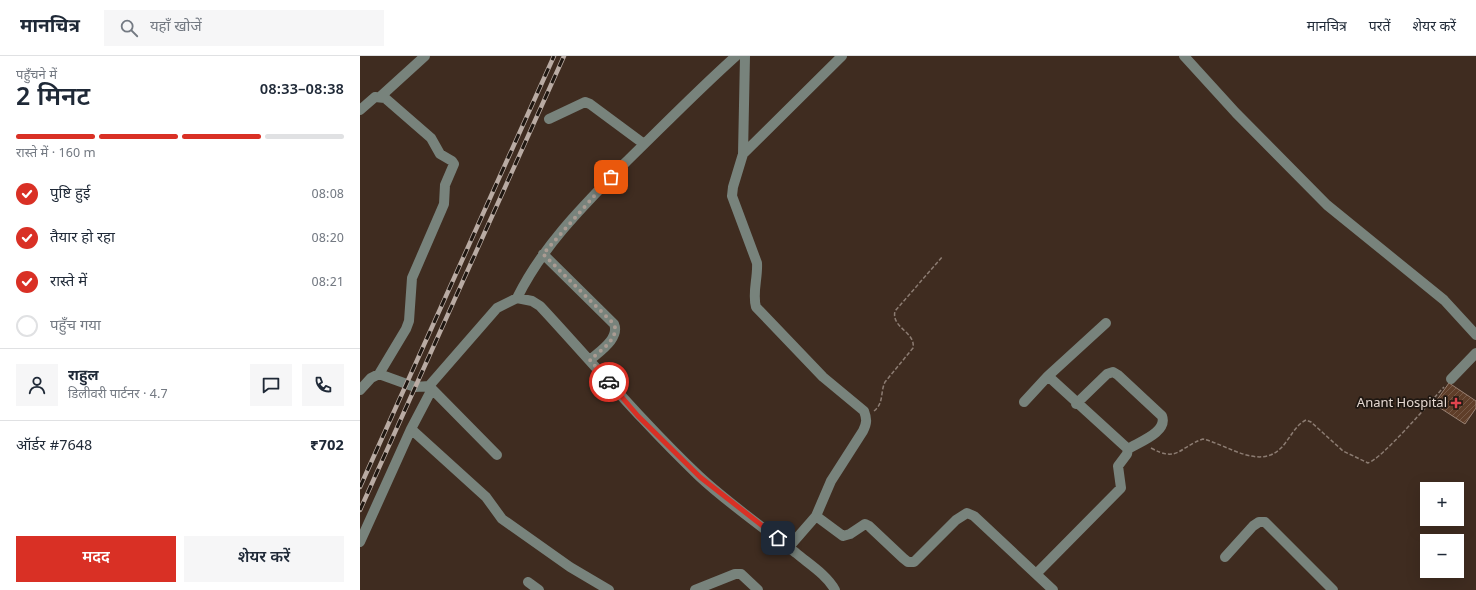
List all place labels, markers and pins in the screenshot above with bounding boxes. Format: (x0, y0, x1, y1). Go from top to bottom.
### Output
pin (594, 160, 628, 194)
place label: Anant Hospital (1357, 395, 1447, 412)
marker: Anant Hospital (1450, 397, 1462, 409)
pin (761, 521, 795, 555)

